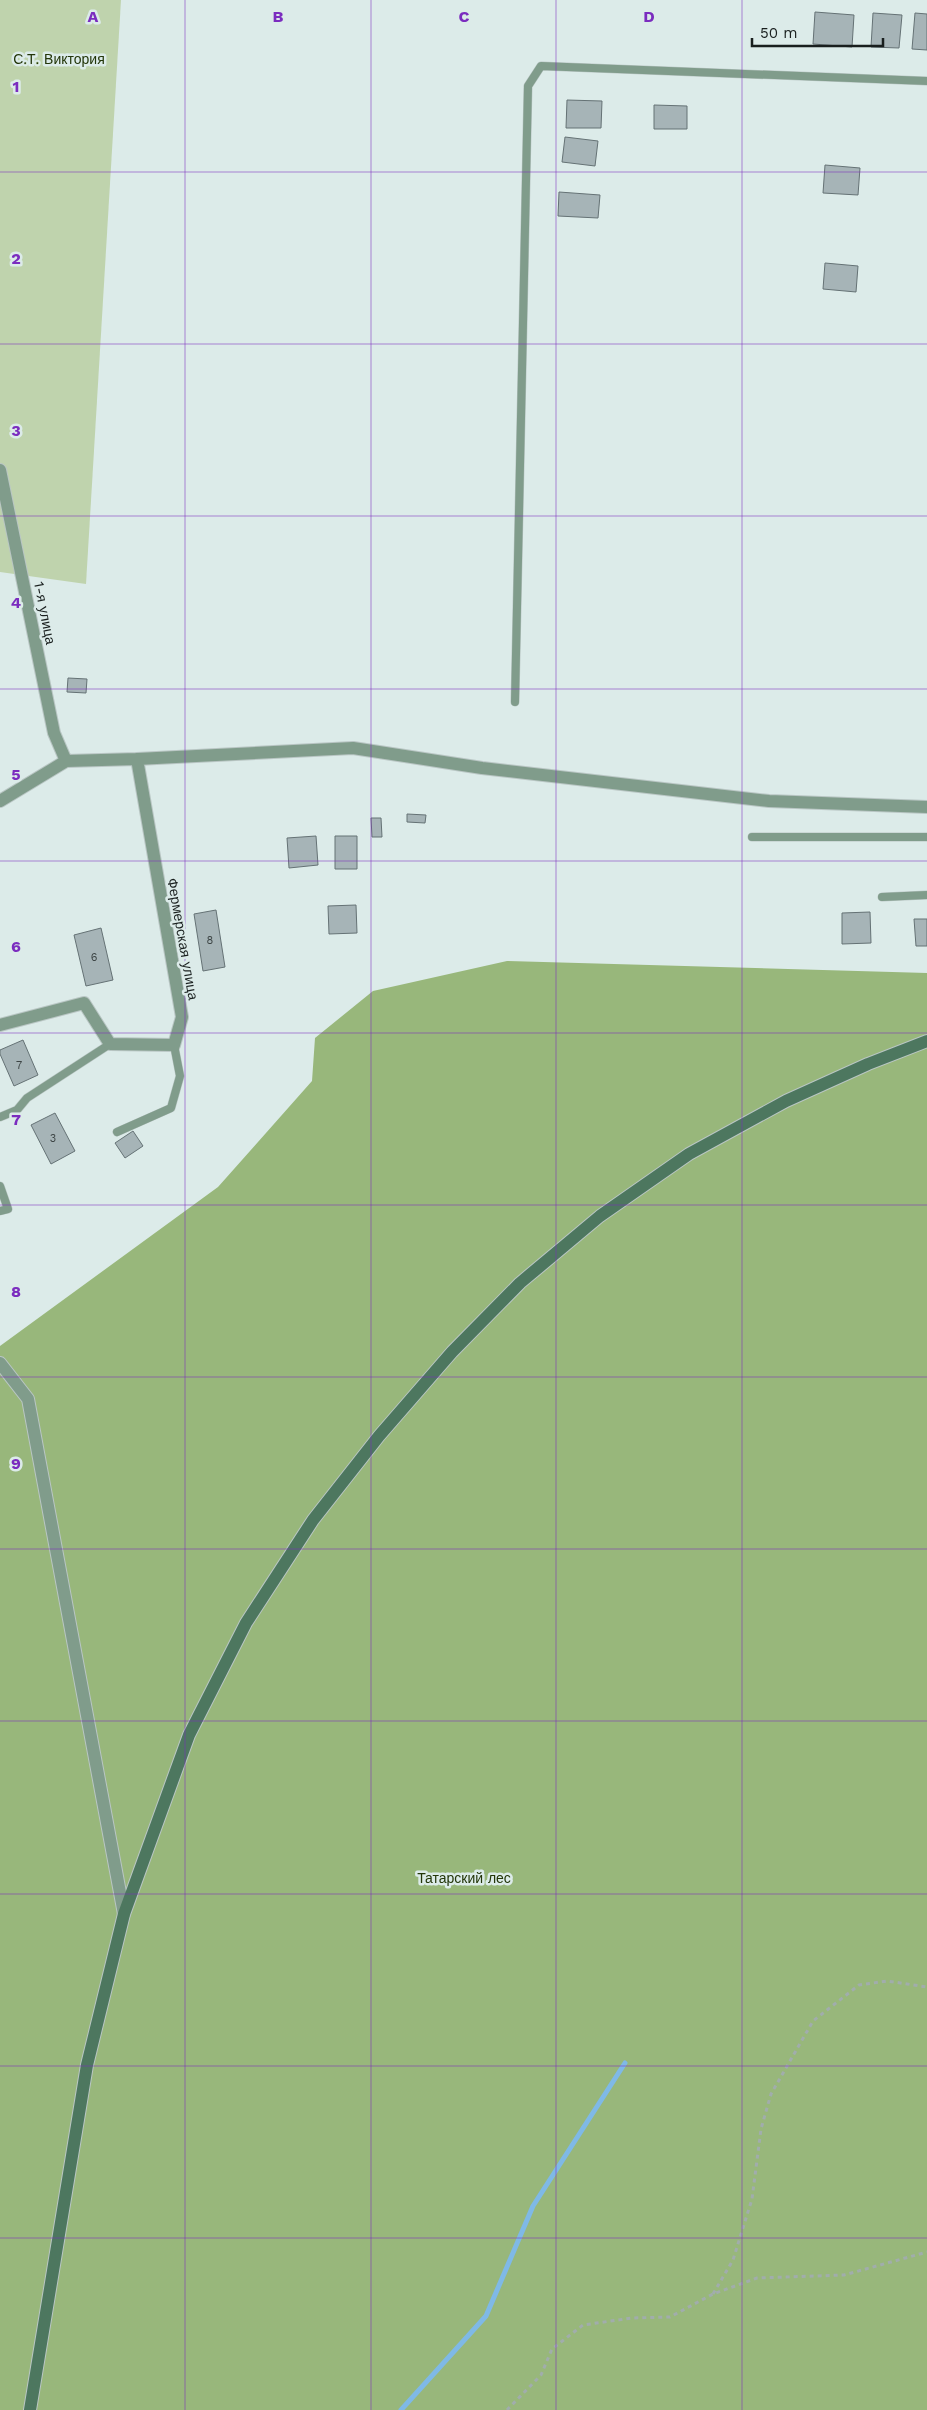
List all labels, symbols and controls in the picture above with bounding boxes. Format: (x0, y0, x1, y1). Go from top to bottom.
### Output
text: A (88, 7, 99, 26)
text: B (273, 7, 284, 26)
text: C (459, 7, 470, 26)
text: D (643, 7, 655, 26)
scale bar (752, 15, 883, 47)
text: 50 m (760, 24, 797, 42)
park label: С.Т. Виктория (13, 51, 105, 67)
text: 1 (13, 77, 19, 96)
text: 2 (11, 249, 21, 268)
text: 3 (11, 421, 21, 440)
street label: 1-я улица (31, 580, 59, 646)
text: 4 (11, 593, 21, 612)
text: 5 (11, 765, 21, 784)
street label: Фермерская улица (164, 877, 202, 1001)
house number: 8 (207, 934, 214, 947)
text: 6 (11, 937, 21, 956)
house number: 6 (91, 951, 98, 964)
house number: 7 (16, 1059, 22, 1072)
text: 7 (11, 1110, 21, 1129)
house number: 3 (50, 1132, 56, 1145)
text: 8 (11, 1282, 21, 1301)
text: 9 (11, 1454, 21, 1473)
park label: Татарский лес (417, 1870, 511, 1886)

